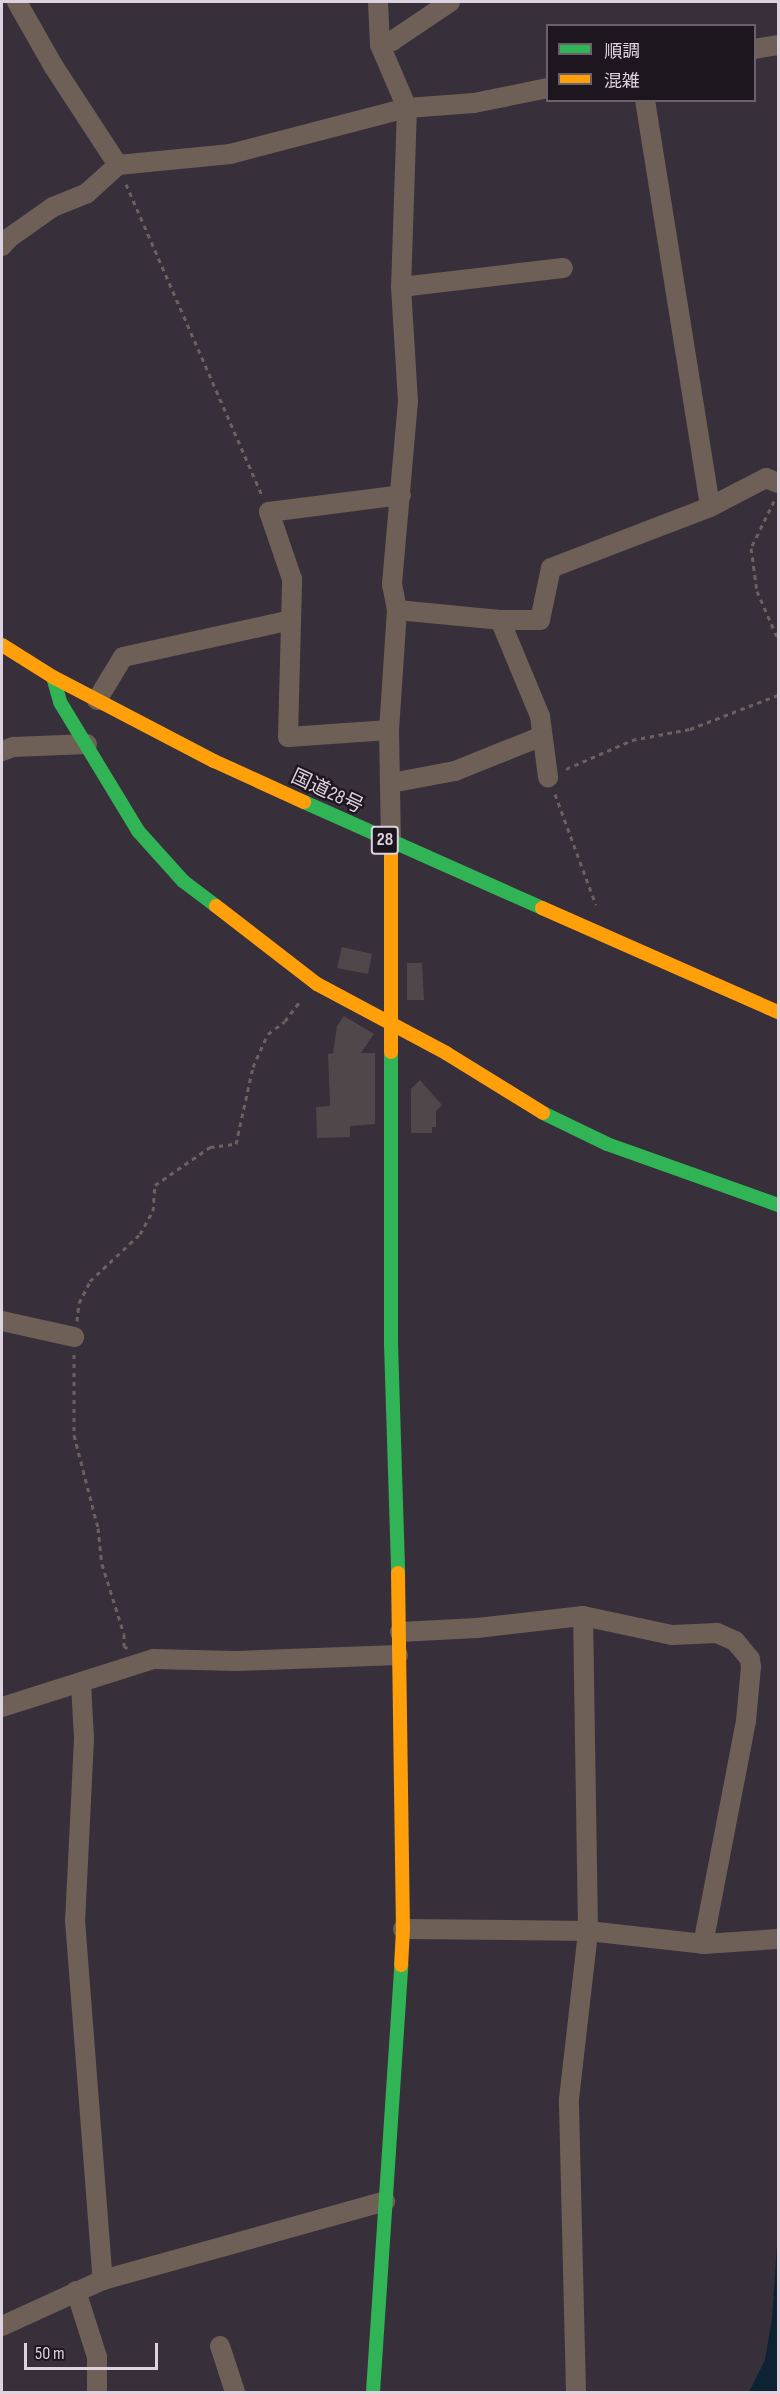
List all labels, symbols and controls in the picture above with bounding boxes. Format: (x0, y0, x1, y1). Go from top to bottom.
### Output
legend (546, 24, 756, 102)
text: 順調 (604, 41, 640, 62)
text: 混雑 (604, 71, 640, 92)
street label: 国道28号 (287, 765, 367, 819)
road number: 28 (370, 825, 400, 855)
scale bar (27, 2331, 160, 2369)
text: 50 m (35, 2343, 65, 2364)

